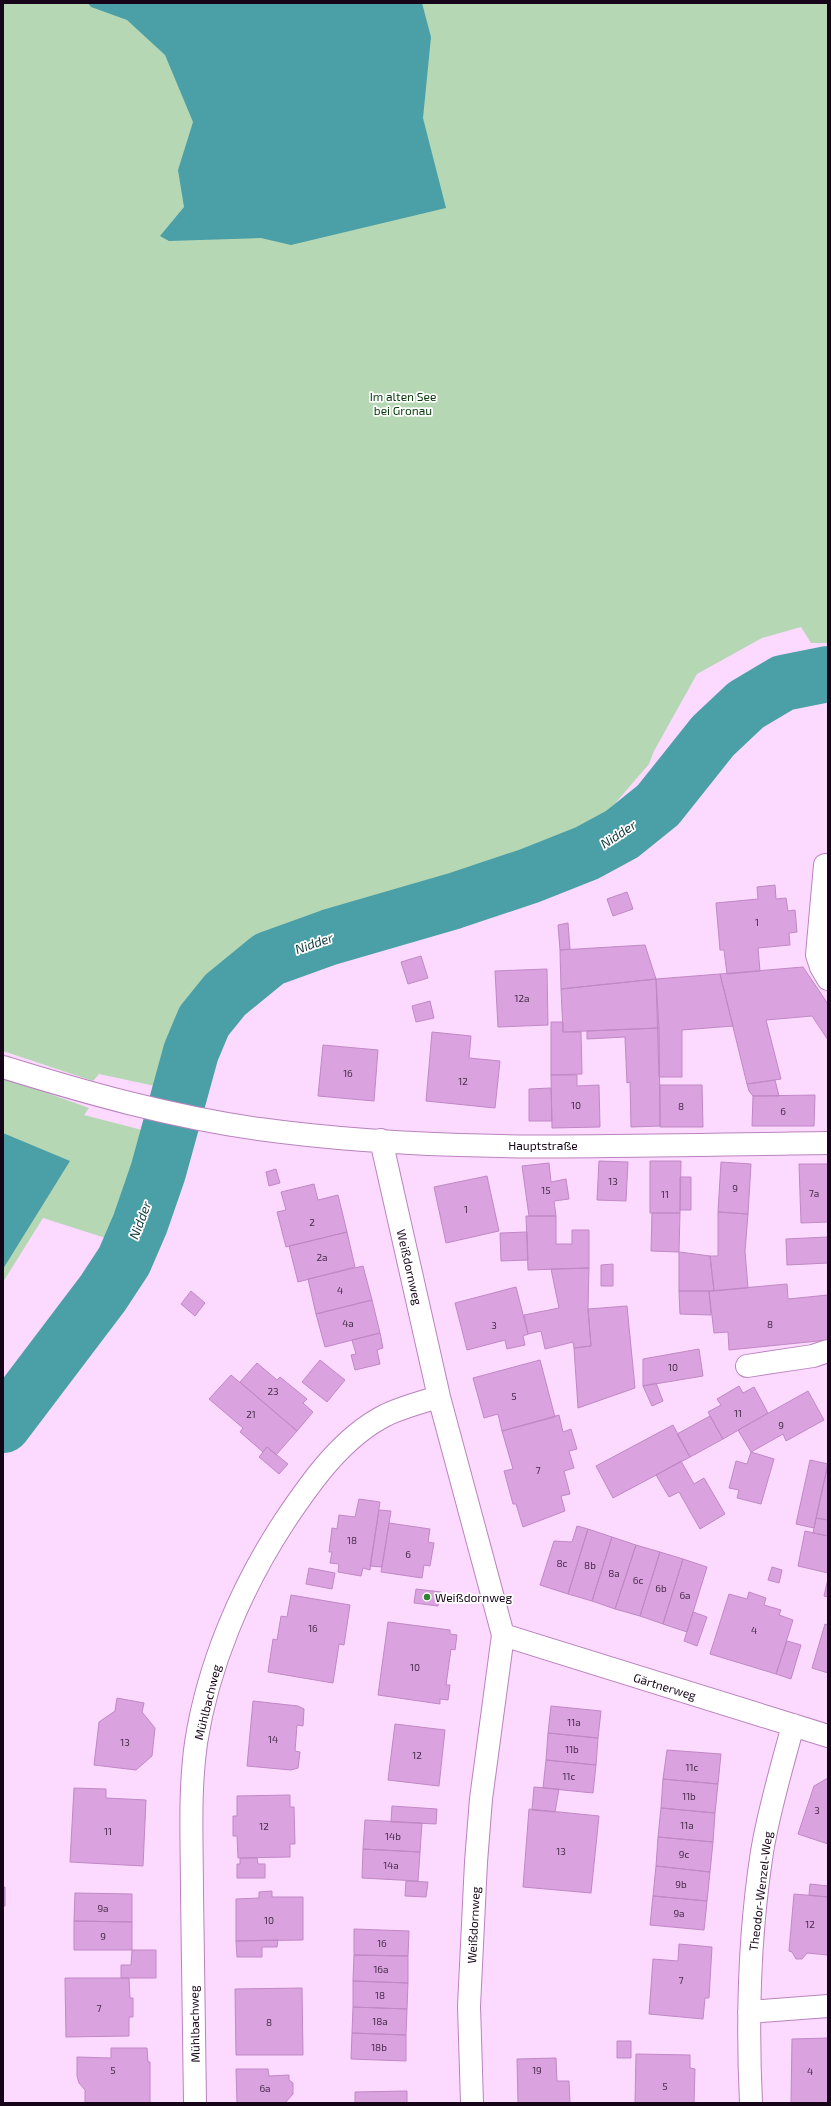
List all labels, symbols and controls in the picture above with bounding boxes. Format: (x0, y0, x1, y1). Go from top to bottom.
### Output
park label: Im alten See bei Gronau (370, 389, 436, 417)
water label: Nidder (597, 816, 640, 851)
house number: 1 (755, 916, 759, 928)
water label: Nidder (293, 929, 336, 957)
house number: 12a (514, 992, 530, 1004)
house number: 16 (343, 1067, 353, 1079)
house number: 12 (458, 1075, 468, 1087)
house number: 10 (571, 1099, 581, 1111)
house number: 8 (678, 1100, 684, 1112)
house number: 6 (780, 1105, 786, 1117)
street label: Hauptstraße (508, 1138, 578, 1152)
house number: 13 (608, 1175, 618, 1187)
house number: 9 (732, 1182, 738, 1194)
house number: 15 (541, 1184, 551, 1196)
house number: 7a (809, 1187, 819, 1199)
house number: 11 (661, 1188, 669, 1200)
water label: Nidder (125, 1198, 155, 1241)
house number: 1 (464, 1203, 468, 1215)
house number: 2 (309, 1216, 315, 1228)
street label: Weißdornweg (395, 1228, 426, 1306)
house number: 2a (316, 1251, 328, 1263)
house number: 4 (337, 1284, 343, 1296)
house number: 4a (342, 1317, 354, 1329)
house number: 8 (767, 1318, 773, 1330)
house number: 3 (491, 1319, 497, 1331)
house number: 10 (668, 1361, 678, 1373)
house number: 23 (267, 1385, 279, 1397)
house number: 5 (511, 1390, 517, 1402)
house number: 11 (734, 1407, 742, 1419)
house number: 21 (246, 1408, 256, 1420)
house number: 9 (778, 1419, 784, 1431)
house number: 7 (535, 1464, 541, 1476)
house number: 18 (347, 1534, 357, 1546)
house number: 6 (405, 1548, 411, 1560)
house number: 8c (557, 1557, 568, 1569)
house number: 8b (584, 1559, 596, 1571)
house number: 8a (608, 1567, 620, 1579)
house number: 6c (633, 1574, 643, 1586)
house number: 6b (655, 1582, 667, 1594)
house number: 6a (679, 1589, 691, 1601)
place label: Weißdornweg (435, 1590, 512, 1604)
marker: Weißdornweg (422, 1592, 432, 1602)
house number: 16 (308, 1622, 318, 1634)
house number: 4 (751, 1624, 757, 1636)
house number: 10 (410, 1661, 420, 1673)
street label: Mühlbachweg (191, 1663, 223, 1741)
street label: Gärtnerweg (632, 1670, 698, 1702)
house number: 11a (567, 1716, 581, 1728)
house number: 14 (268, 1733, 278, 1745)
house number: 13 (120, 1736, 130, 1748)
house number: 11b (565, 1743, 579, 1755)
house number: 12 (412, 1749, 422, 1761)
house number: 11c (686, 1761, 699, 1773)
house number: 11c (563, 1770, 576, 1782)
house number: 11b (682, 1790, 696, 1802)
house number: 3 (814, 1804, 820, 1816)
house number: 11a (680, 1819, 694, 1831)
house number: 12 (259, 1820, 269, 1832)
house number: 11 (104, 1825, 112, 1837)
house number: 14b (385, 1830, 401, 1842)
street label: Theodor-Wenzel-Weg (746, 1830, 774, 1952)
house number: 13 (556, 1845, 566, 1857)
house number: 9c (679, 1848, 689, 1860)
house number: 14a (383, 1859, 399, 1871)
house number: 9b (675, 1878, 687, 1890)
street label: Weißdornweg (464, 1886, 482, 1964)
house number: 9a (97, 1902, 109, 1914)
house number: 9a (673, 1907, 685, 1919)
house number: 10 (264, 1914, 274, 1926)
house number: 12 (805, 1918, 815, 1930)
house number: 9 (100, 1930, 106, 1942)
house number: 16 (377, 1937, 387, 1949)
house number: 16a (373, 1963, 389, 1975)
house number: 7 (678, 1974, 684, 1986)
street label: Mühlbachweg (186, 1985, 202, 2063)
house number: 18 (375, 1989, 385, 2001)
house number: 7 (96, 2002, 102, 2014)
house number: 18a (372, 2015, 388, 2027)
house number: 8 (266, 2016, 272, 2028)
house number: 18b (371, 2041, 387, 2053)
house number: 5 (110, 2064, 116, 2076)
house number: 19 (532, 2064, 542, 2076)
house number: 4 (807, 2065, 813, 2077)
house number: 5 (662, 2080, 668, 2092)
house number: 6a (259, 2082, 271, 2094)

